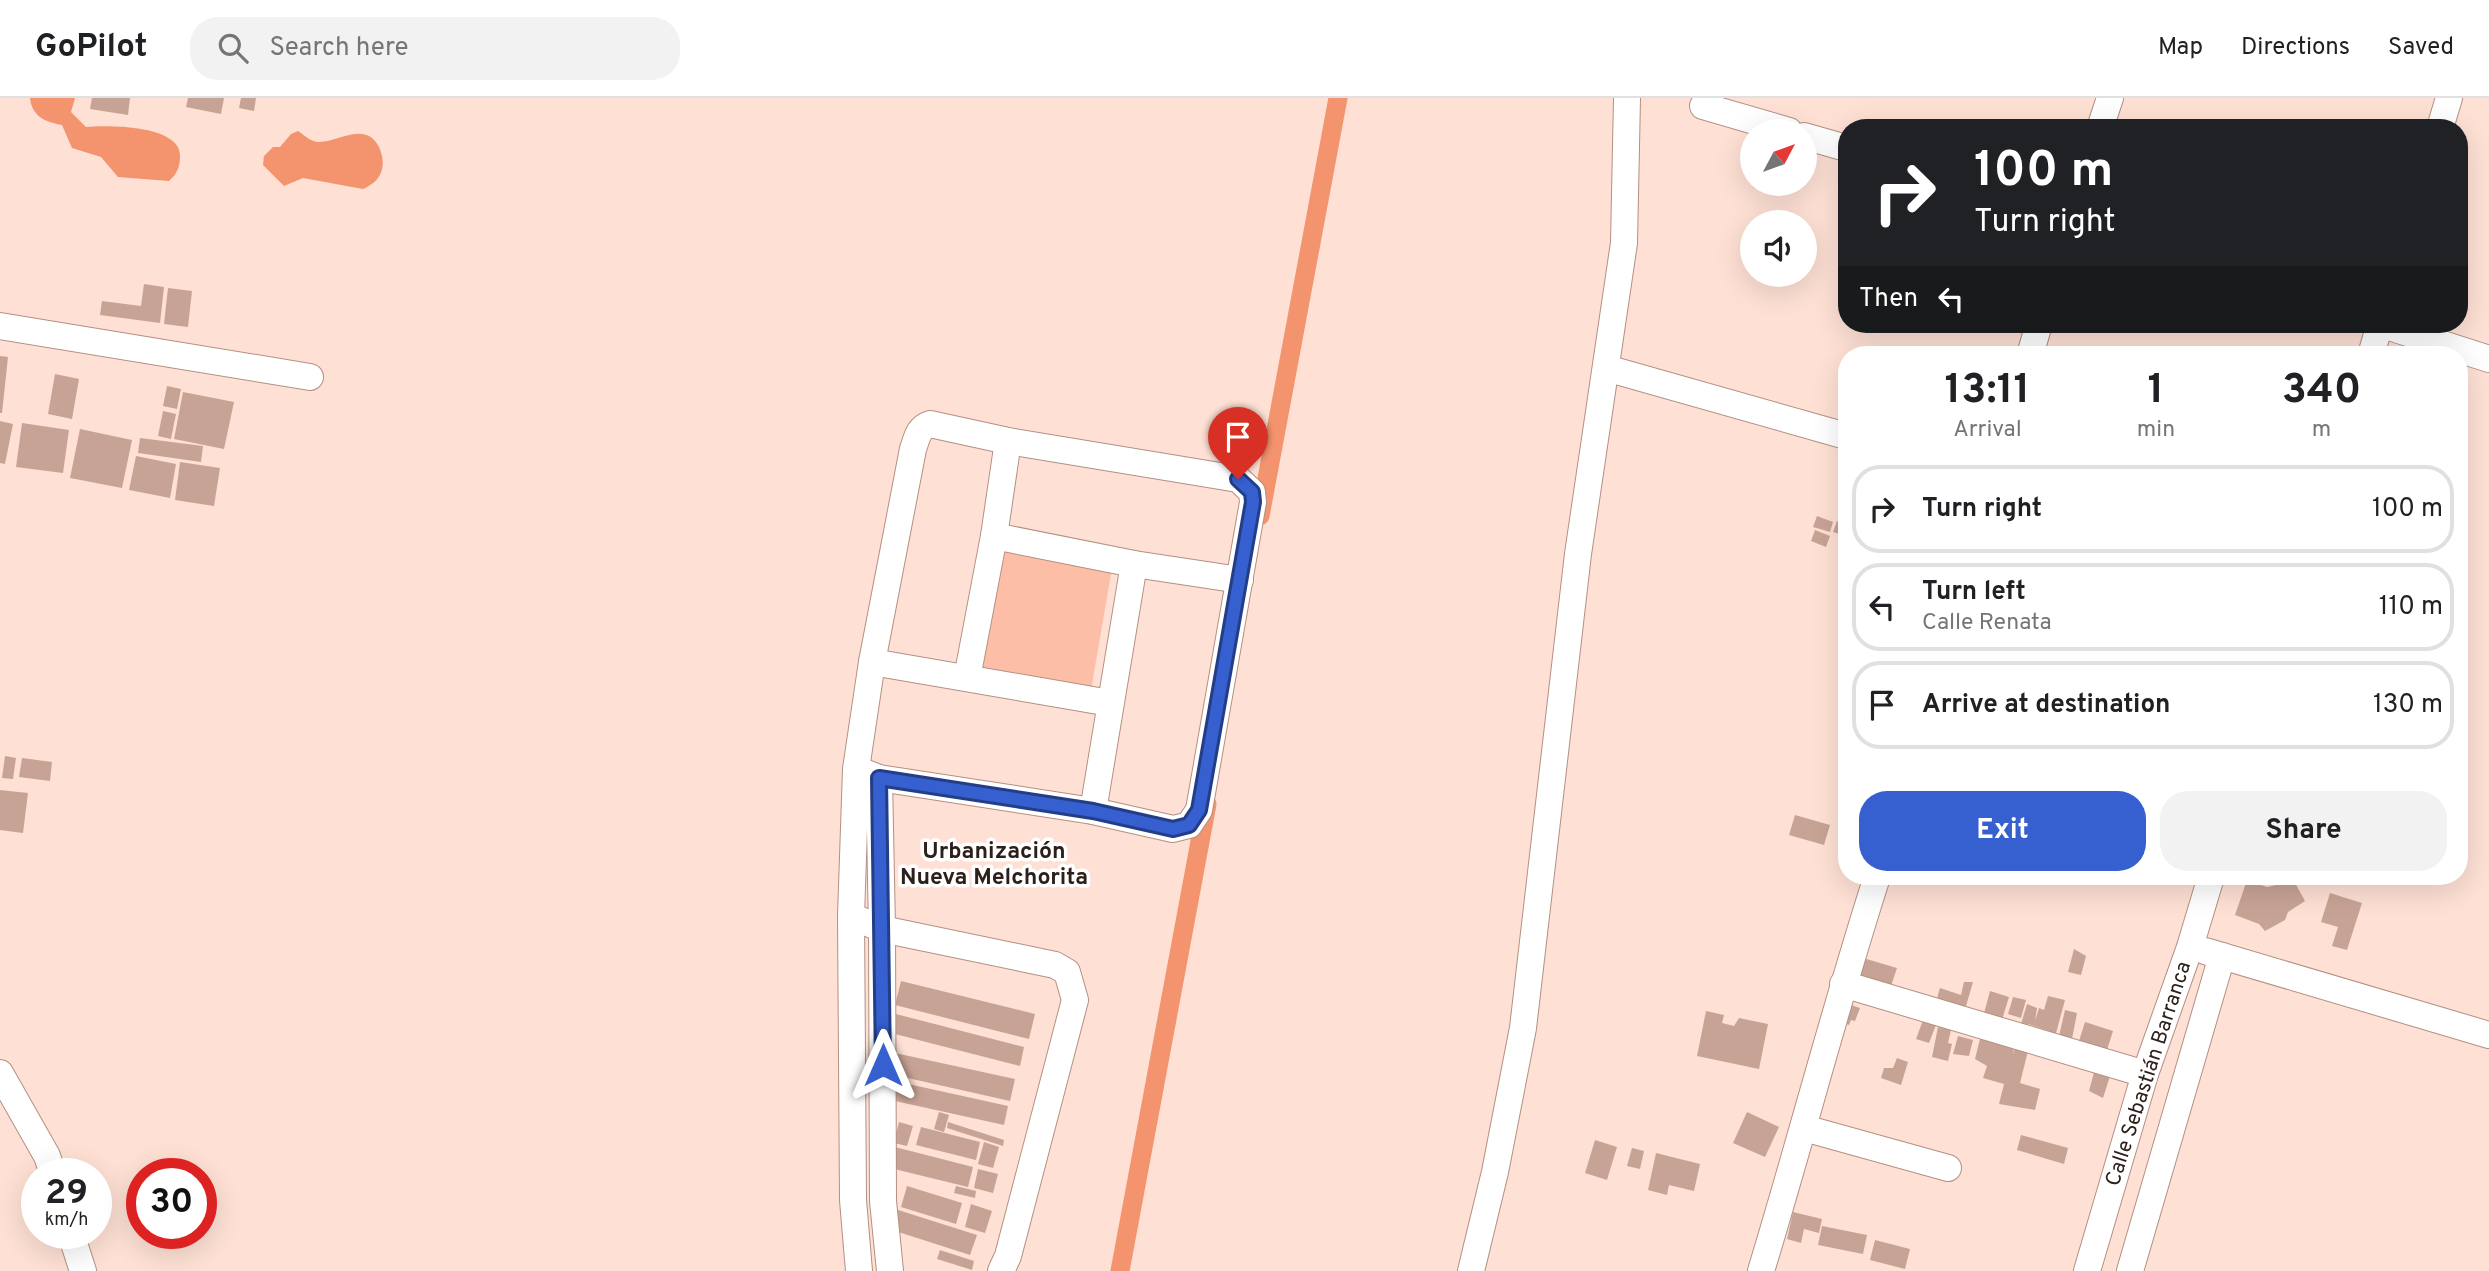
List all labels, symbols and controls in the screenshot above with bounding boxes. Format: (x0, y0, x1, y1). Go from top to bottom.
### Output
search box (190, 17, 680, 80)
text: GoPilot (35, 27, 148, 69)
icon: search (214, 29, 252, 67)
text: Search here (270, 32, 408, 65)
text: Map (2158, 33, 2203, 63)
text: Directions (2241, 33, 2350, 63)
text: Saved (2388, 33, 2454, 63)
north arrow (1740, 119, 1816, 196)
map controls (1740, 119, 1817, 287)
text: 100 m (1974, 142, 2113, 204)
icon: right (1859, 147, 1950, 238)
text: Turn right (1974, 203, 2116, 243)
button: sound (1740, 210, 1817, 287)
icon: left (1932, 280, 1970, 318)
text: Then (1859, 283, 1918, 316)
text: 13:11 (1945, 365, 2030, 418)
text: 1 (2148, 365, 2164, 418)
text: 340 (2282, 365, 2361, 418)
pin (1208, 407, 1268, 479)
text: Arrival (1953, 416, 2022, 445)
text: min (2137, 416, 2175, 445)
text: m (2312, 416, 2331, 445)
icon: arrive (1219, 418, 1257, 456)
icon: right (1863, 490, 1901, 528)
text: Turn right (1922, 493, 2042, 526)
text: 100 m (2372, 493, 2443, 526)
text: Turn left (1922, 576, 2026, 609)
icon: left (1863, 588, 1901, 626)
text: 110 m (2379, 591, 2443, 624)
text: Calle Renata (1922, 609, 2052, 638)
icon: arrive (1863, 686, 1901, 724)
text: Arrive at destination (1922, 689, 2170, 722)
text: 130 m (2373, 689, 2443, 722)
button: Exit (1859, 791, 2146, 871)
button: Share (2160, 791, 2447, 871)
district label: Urbanización Nueva Melchorita (900, 838, 1088, 893)
street label: Calle Sebastián Barranca (2100, 958, 2198, 1190)
position arrow (846, 1028, 920, 1102)
speed limit sign: 30 (126, 1158, 217, 1249)
text: 29 (45, 1172, 88, 1216)
text: km/h (45, 1209, 88, 1232)

